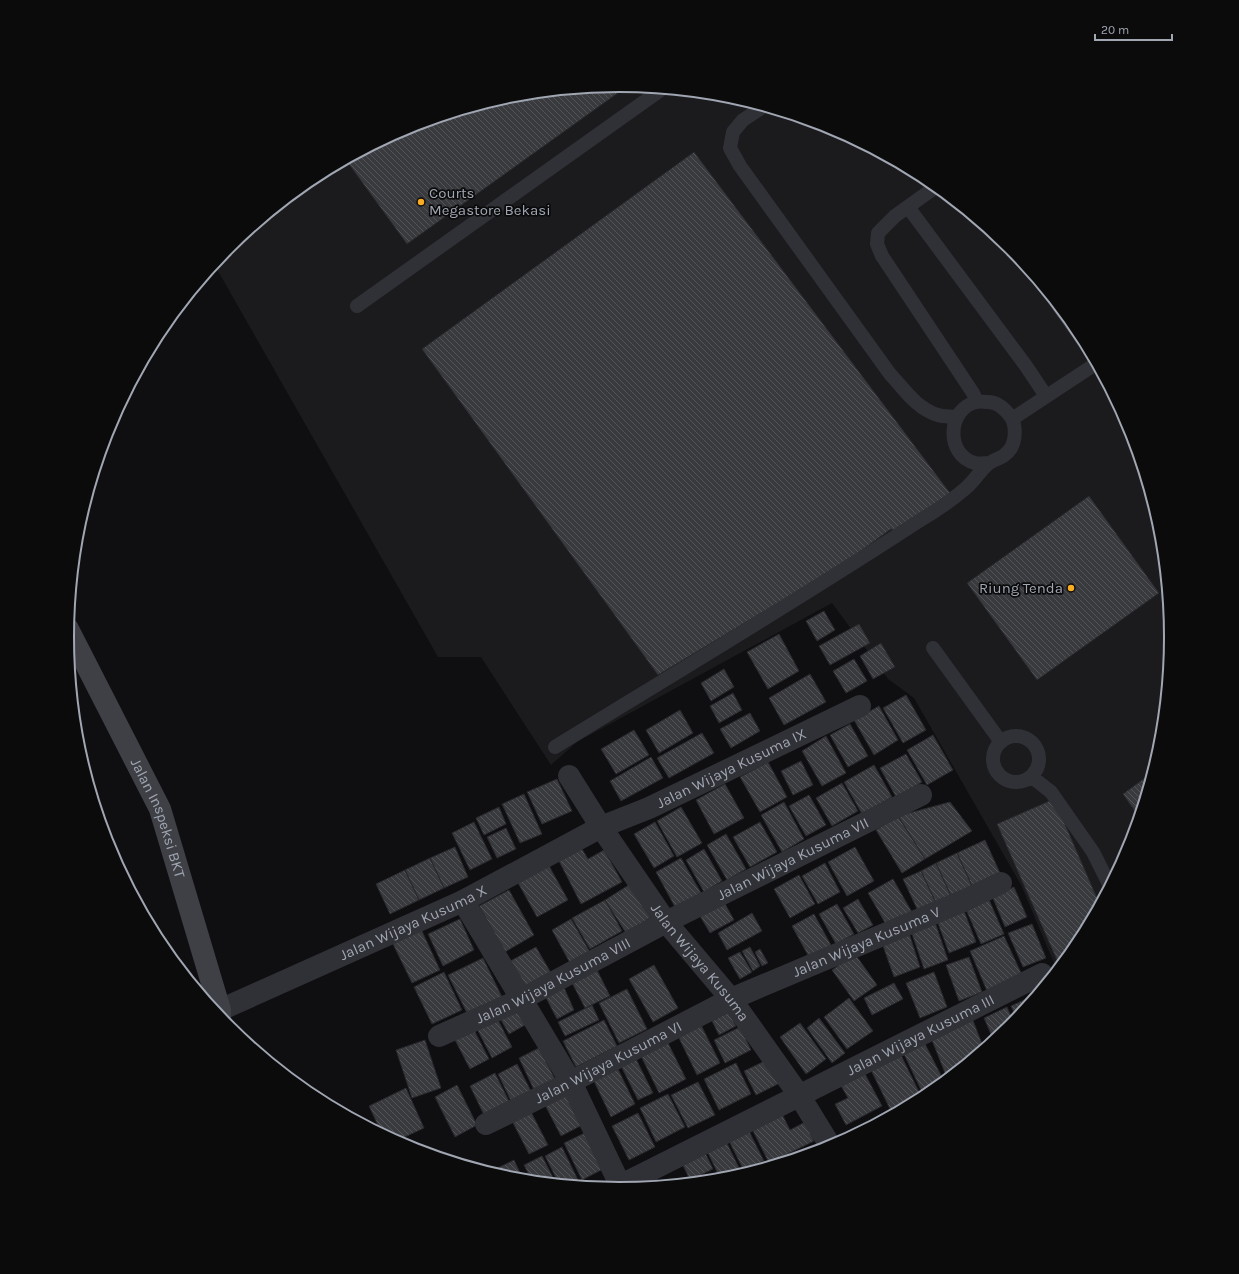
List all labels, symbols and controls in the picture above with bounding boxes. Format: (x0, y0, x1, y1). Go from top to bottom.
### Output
scale bar (1095, 16, 1172, 42)
text: 20 m (1101, 23, 1129, 37)
place label: Courts Megastore Bekasi (429, 184, 551, 219)
marker: Courts Megastore Bekasi (416, 197, 426, 207)
place label: Riung Tenda (979, 579, 1063, 597)
marker: Riung Tenda (1066, 583, 1076, 593)
street label: Jalan Wijaya Kusuma IX (654, 724, 809, 812)
street label: Jalan Inspeksi BKT (127, 755, 189, 881)
street label: Jalan Wijaya Kusuma VII (714, 813, 872, 904)
street label: Jalan Wijaya Kusuma X (337, 881, 490, 964)
street label: Jalan Wijaya Kusuma (647, 900, 753, 1025)
street label: Jalan Wijaya Kusuma V (790, 902, 943, 981)
street label: Jalan Wijaya Kusuma VIII (473, 934, 634, 1027)
street label: Jalan Wijaya Kusuma III (844, 990, 997, 1079)
street label: Jalan Wijaya Kusuma VI (532, 1017, 685, 1107)

